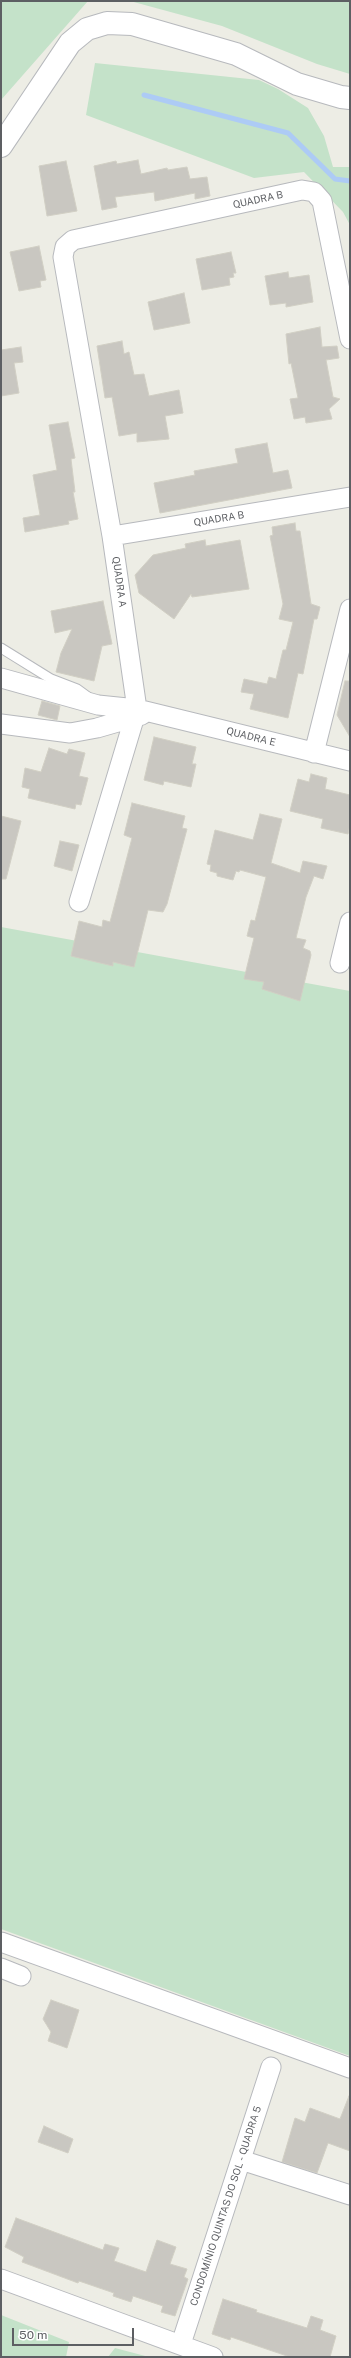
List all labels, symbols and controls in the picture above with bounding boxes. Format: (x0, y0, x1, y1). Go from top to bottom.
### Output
street label: QUADRA B (232, 189, 284, 211)
street label: QUADRA B (193, 509, 245, 529)
street label: QUADRA A (109, 556, 129, 608)
street label: QUADRA E (225, 725, 277, 749)
street label: CONDOMÍNIO QUINTAS DO SOL - QUADRA 5 (188, 2105, 264, 2307)
scale bar (14, 2320, 136, 2346)
text: 50 m (19, 2328, 47, 2342)

